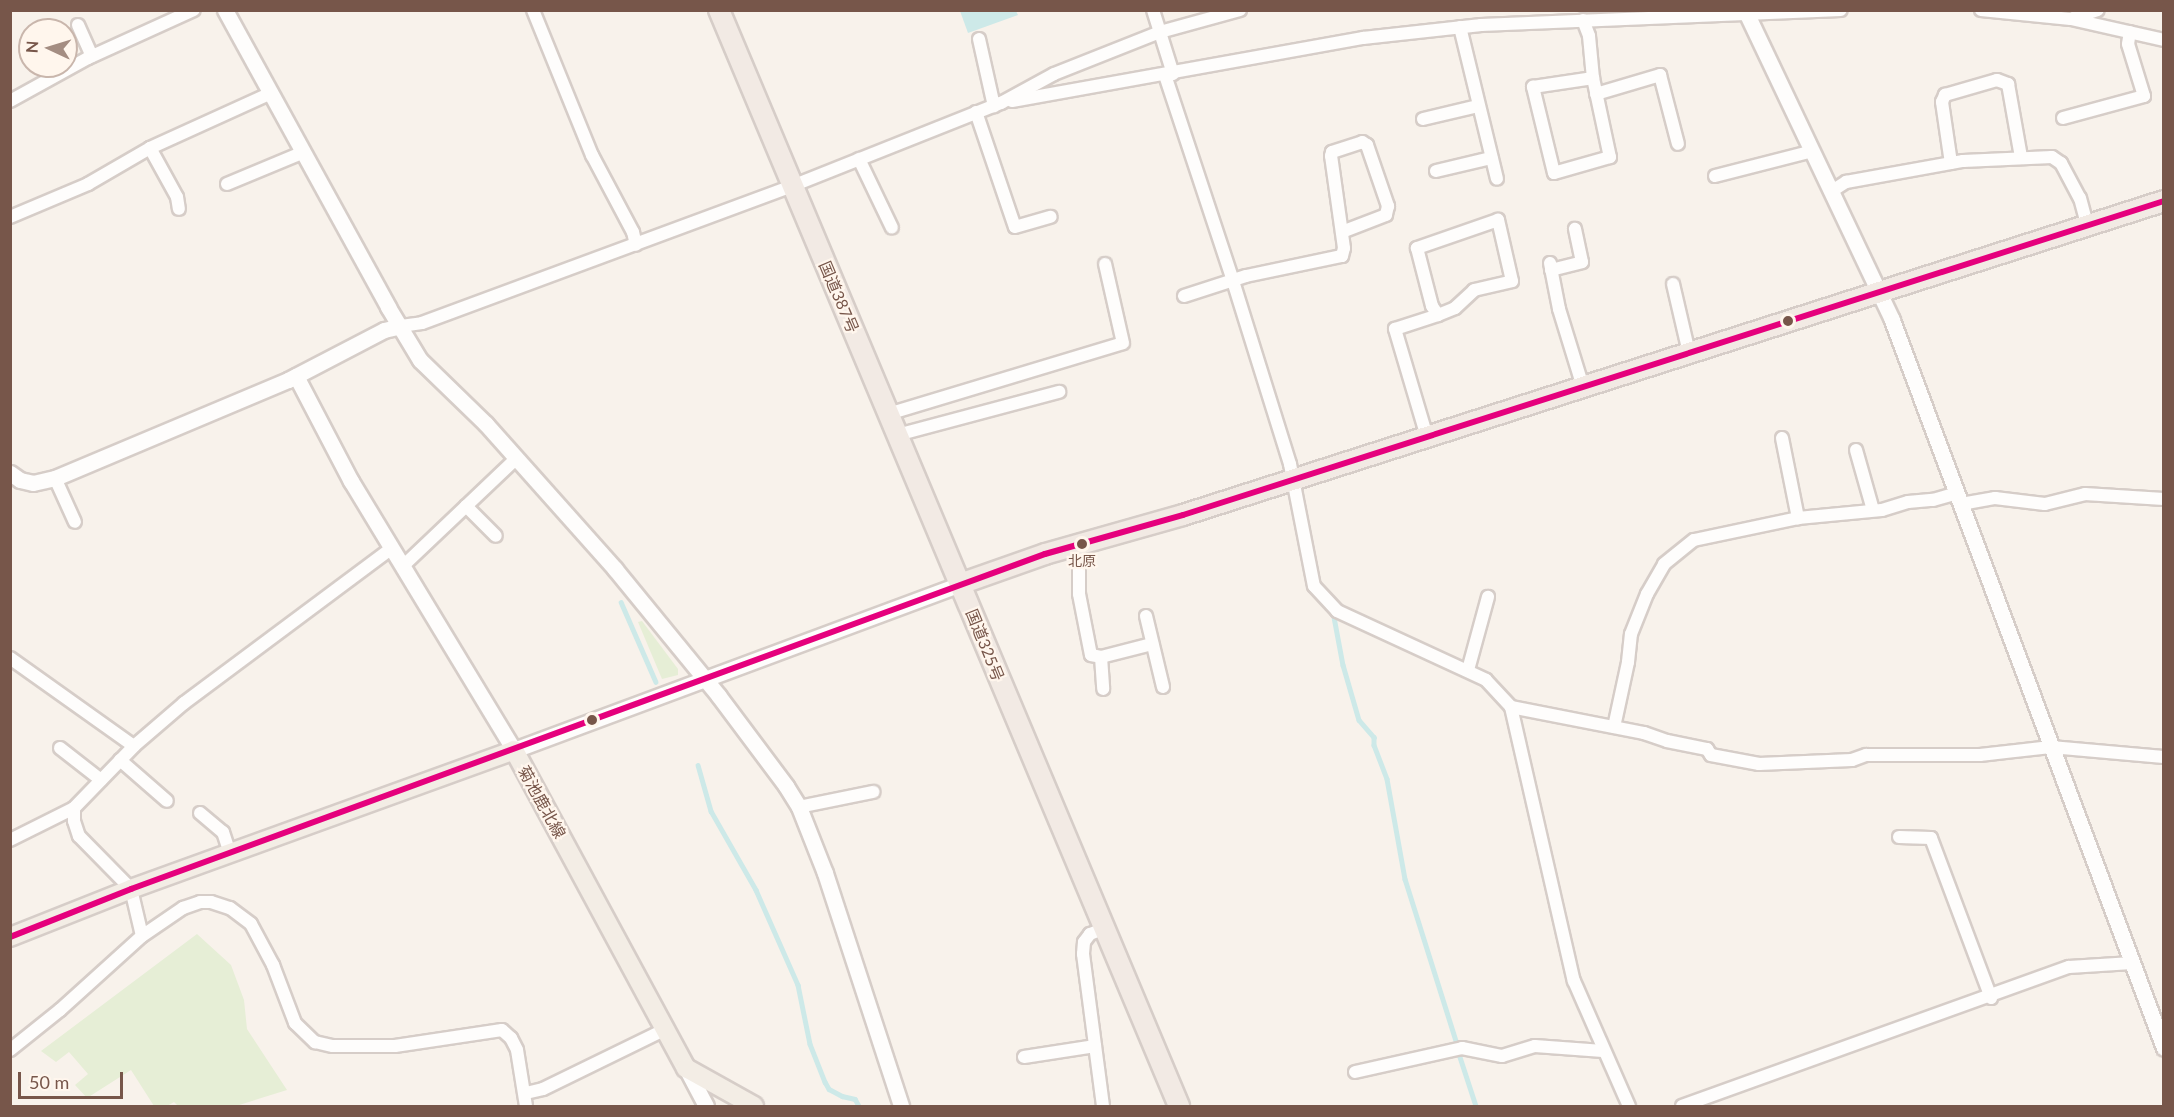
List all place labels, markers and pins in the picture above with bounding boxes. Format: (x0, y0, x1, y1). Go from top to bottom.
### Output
unlabelled marker (1782, 315, 1794, 327)
marker: 北原 (1076, 538, 1088, 550)
place label: 北原 (1068, 553, 1096, 569)
unlabelled marker (586, 714, 598, 726)

